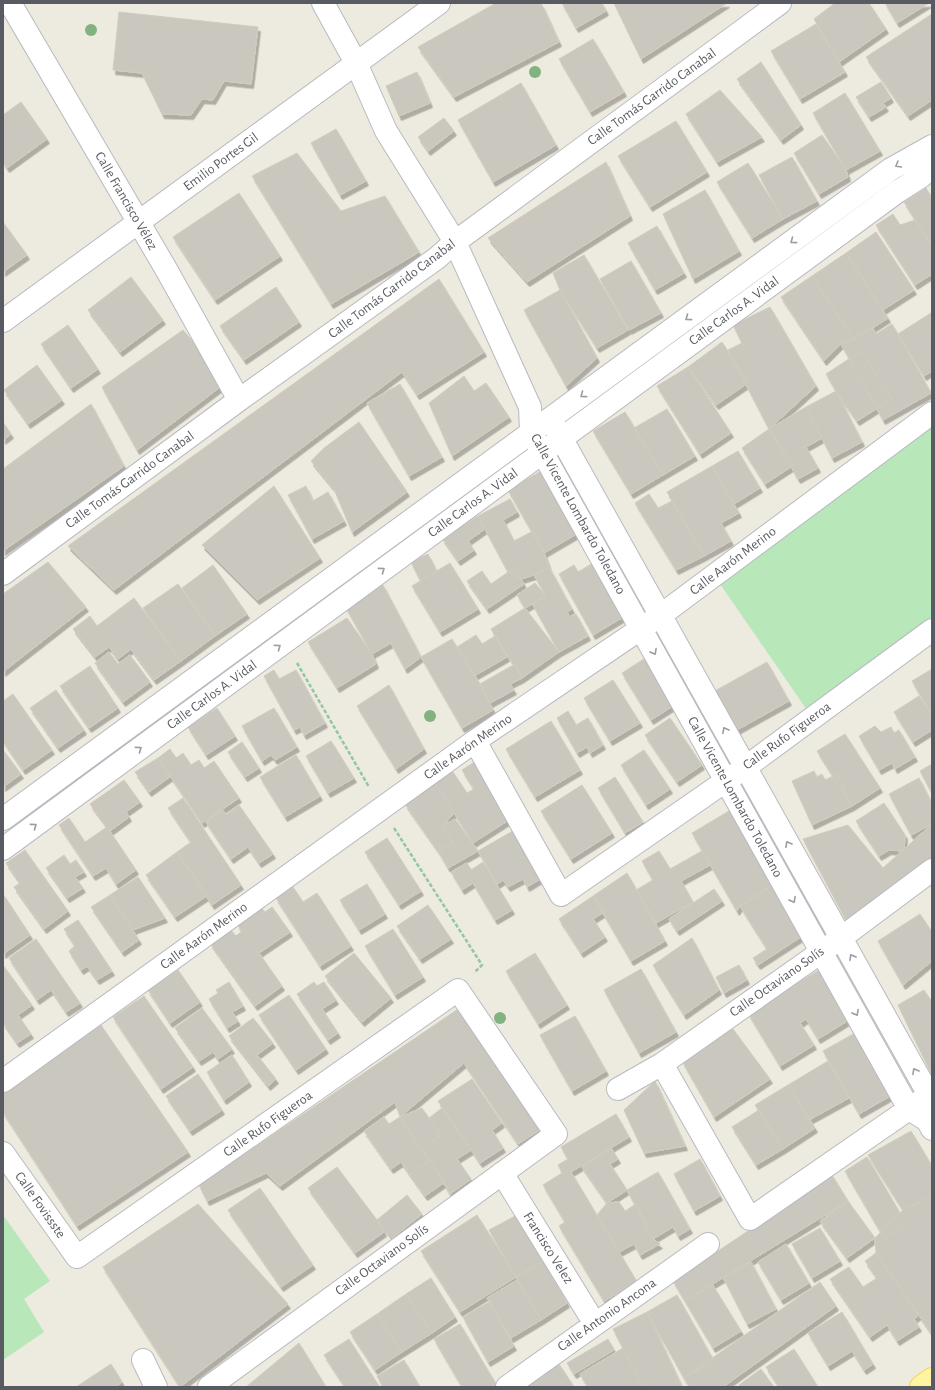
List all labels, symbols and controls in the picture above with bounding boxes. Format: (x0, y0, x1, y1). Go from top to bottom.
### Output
street label: Calle Tomás Garrido Canabal (585, 46, 719, 148)
street label: Emilio Portes Gil (181, 130, 261, 194)
street label: Calle Francisco Vélez (92, 149, 160, 253)
one-way arrow (895, 161, 902, 168)
one-way arrow (790, 236, 797, 243)
street label: Calle Tomás Garrido Canabal (326, 237, 458, 341)
street label: Calle Carlos A. Vidal (686, 274, 782, 348)
one-way arrow (685, 313, 692, 321)
one-way arrow (580, 390, 587, 398)
street label: Calle Tomás Garrido Canabal (63, 429, 197, 531)
street label: Calle Vicente Lombardo Toledano (528, 431, 628, 597)
street label: Calle Carlos A. Vidal (425, 466, 521, 540)
street label: Calle Aarón Merino (687, 524, 779, 598)
one-way arrow (378, 568, 385, 575)
one-way arrow (273, 645, 280, 652)
one-way arrow (649, 648, 656, 655)
street label: Calle Carlos A. Vidal (164, 658, 260, 732)
street label: Calle Rufo Figueroa (740, 699, 834, 772)
street label: Calle Aarón Merino (421, 711, 515, 783)
street label: Calle Vicente Lombardo Toledano (685, 714, 785, 880)
one-way arrow (723, 727, 730, 734)
one-way arrow (135, 746, 142, 754)
one-way arrow (30, 824, 37, 831)
one-way arrow (786, 841, 793, 848)
one-way arrow (788, 896, 795, 903)
street label: Calle Aarón Merino (158, 900, 250, 972)
street label: Calle Octaviano Solís (727, 944, 827, 1020)
one-way arrow (849, 954, 856, 961)
one-way arrow (851, 1009, 859, 1016)
one-way arrow (913, 1068, 920, 1075)
street label: Calle Rufo Figueroa (221, 1088, 315, 1160)
street label: Calle Fovissste (12, 1169, 68, 1241)
street label: Francisco Velez (520, 1210, 576, 1286)
street label: Calle Octaviano Solís (333, 1221, 431, 1299)
street label: Calle Antonio Ancona (555, 1276, 659, 1354)

